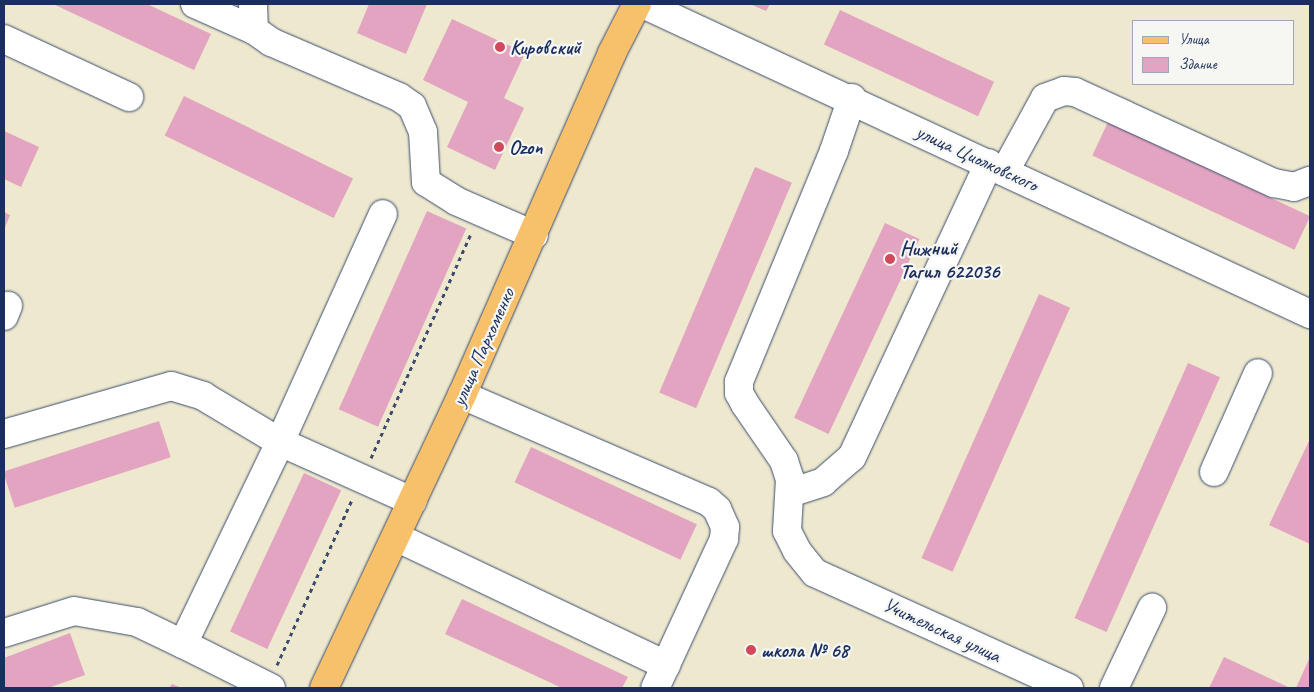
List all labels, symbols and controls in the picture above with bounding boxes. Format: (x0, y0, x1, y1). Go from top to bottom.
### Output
legend (1132, 20, 1294, 85)
text: Улица (1179, 30, 1209, 49)
place label: Кировский (510, 35, 581, 59)
marker: Кировский (494, 41, 506, 53)
text: Здание (1179, 55, 1217, 74)
street label: улица Циолковского (912, 119, 1042, 197)
place label: Ozon (509, 135, 542, 159)
marker: Ozon (493, 141, 505, 153)
place label: Нижний Тагил 622036 (900, 236, 999, 283)
marker: Нижний Тагил 622036 (884, 253, 896, 265)
street label: улица Пархоменко (447, 285, 519, 409)
street label: Учительская улица (879, 592, 1005, 668)
place label: школа № 68 (761, 638, 849, 662)
marker: школа № 68 (745, 644, 757, 656)

